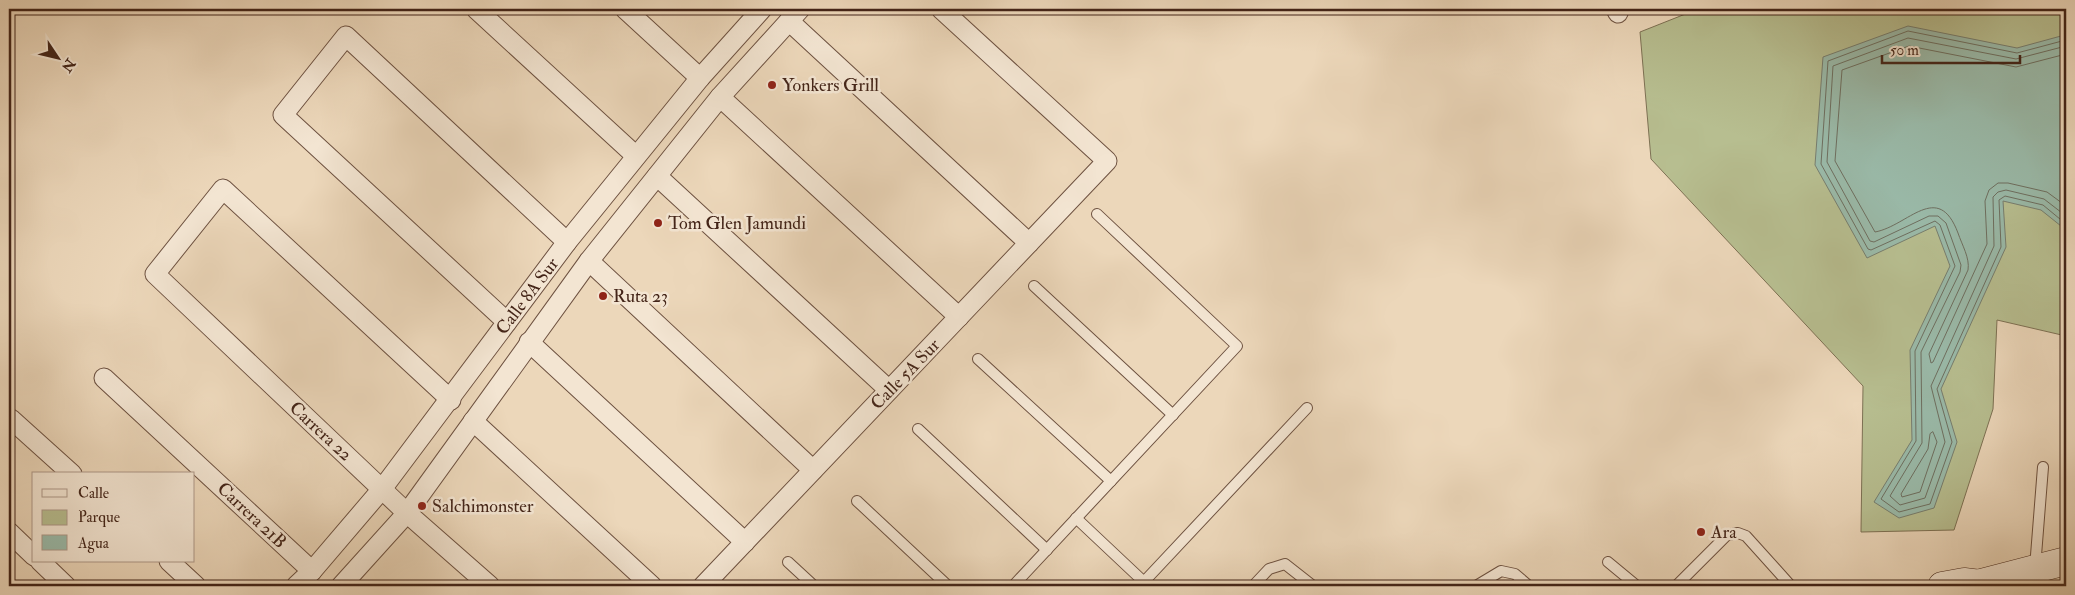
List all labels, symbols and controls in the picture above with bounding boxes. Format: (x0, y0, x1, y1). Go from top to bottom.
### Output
north arrow (32, 32, 82, 82)
scale bar (1882, 32, 2020, 64)
text: 50 m (1890, 41, 1919, 60)
text: N (57, 54, 79, 76)
place label: Yonkers Grill (782, 74, 879, 97)
marker: Yonkers Grill (766, 79, 778, 91)
place label: Tom Glen Jamundi (668, 212, 806, 235)
marker: Tom Glen Jamundi (652, 217, 664, 229)
street label: Calle 8A Sur (491, 253, 564, 339)
place label: Ruta 23 (613, 285, 668, 308)
marker: Ruta 23 (597, 290, 609, 302)
street label: Calle 5A Sur (866, 334, 945, 415)
street label: Carrera 22 (284, 397, 357, 466)
legend (32, 472, 195, 562)
street label: Carrera 21B (212, 477, 291, 553)
text: Calle (78, 484, 109, 503)
place label: Salchimonster (432, 495, 534, 518)
marker: Salchimonster (416, 500, 428, 512)
text: Parque (78, 508, 120, 527)
place label: Ara (1710, 521, 1737, 544)
marker: Ara (1695, 526, 1707, 538)
text: Agua (77, 534, 110, 553)

